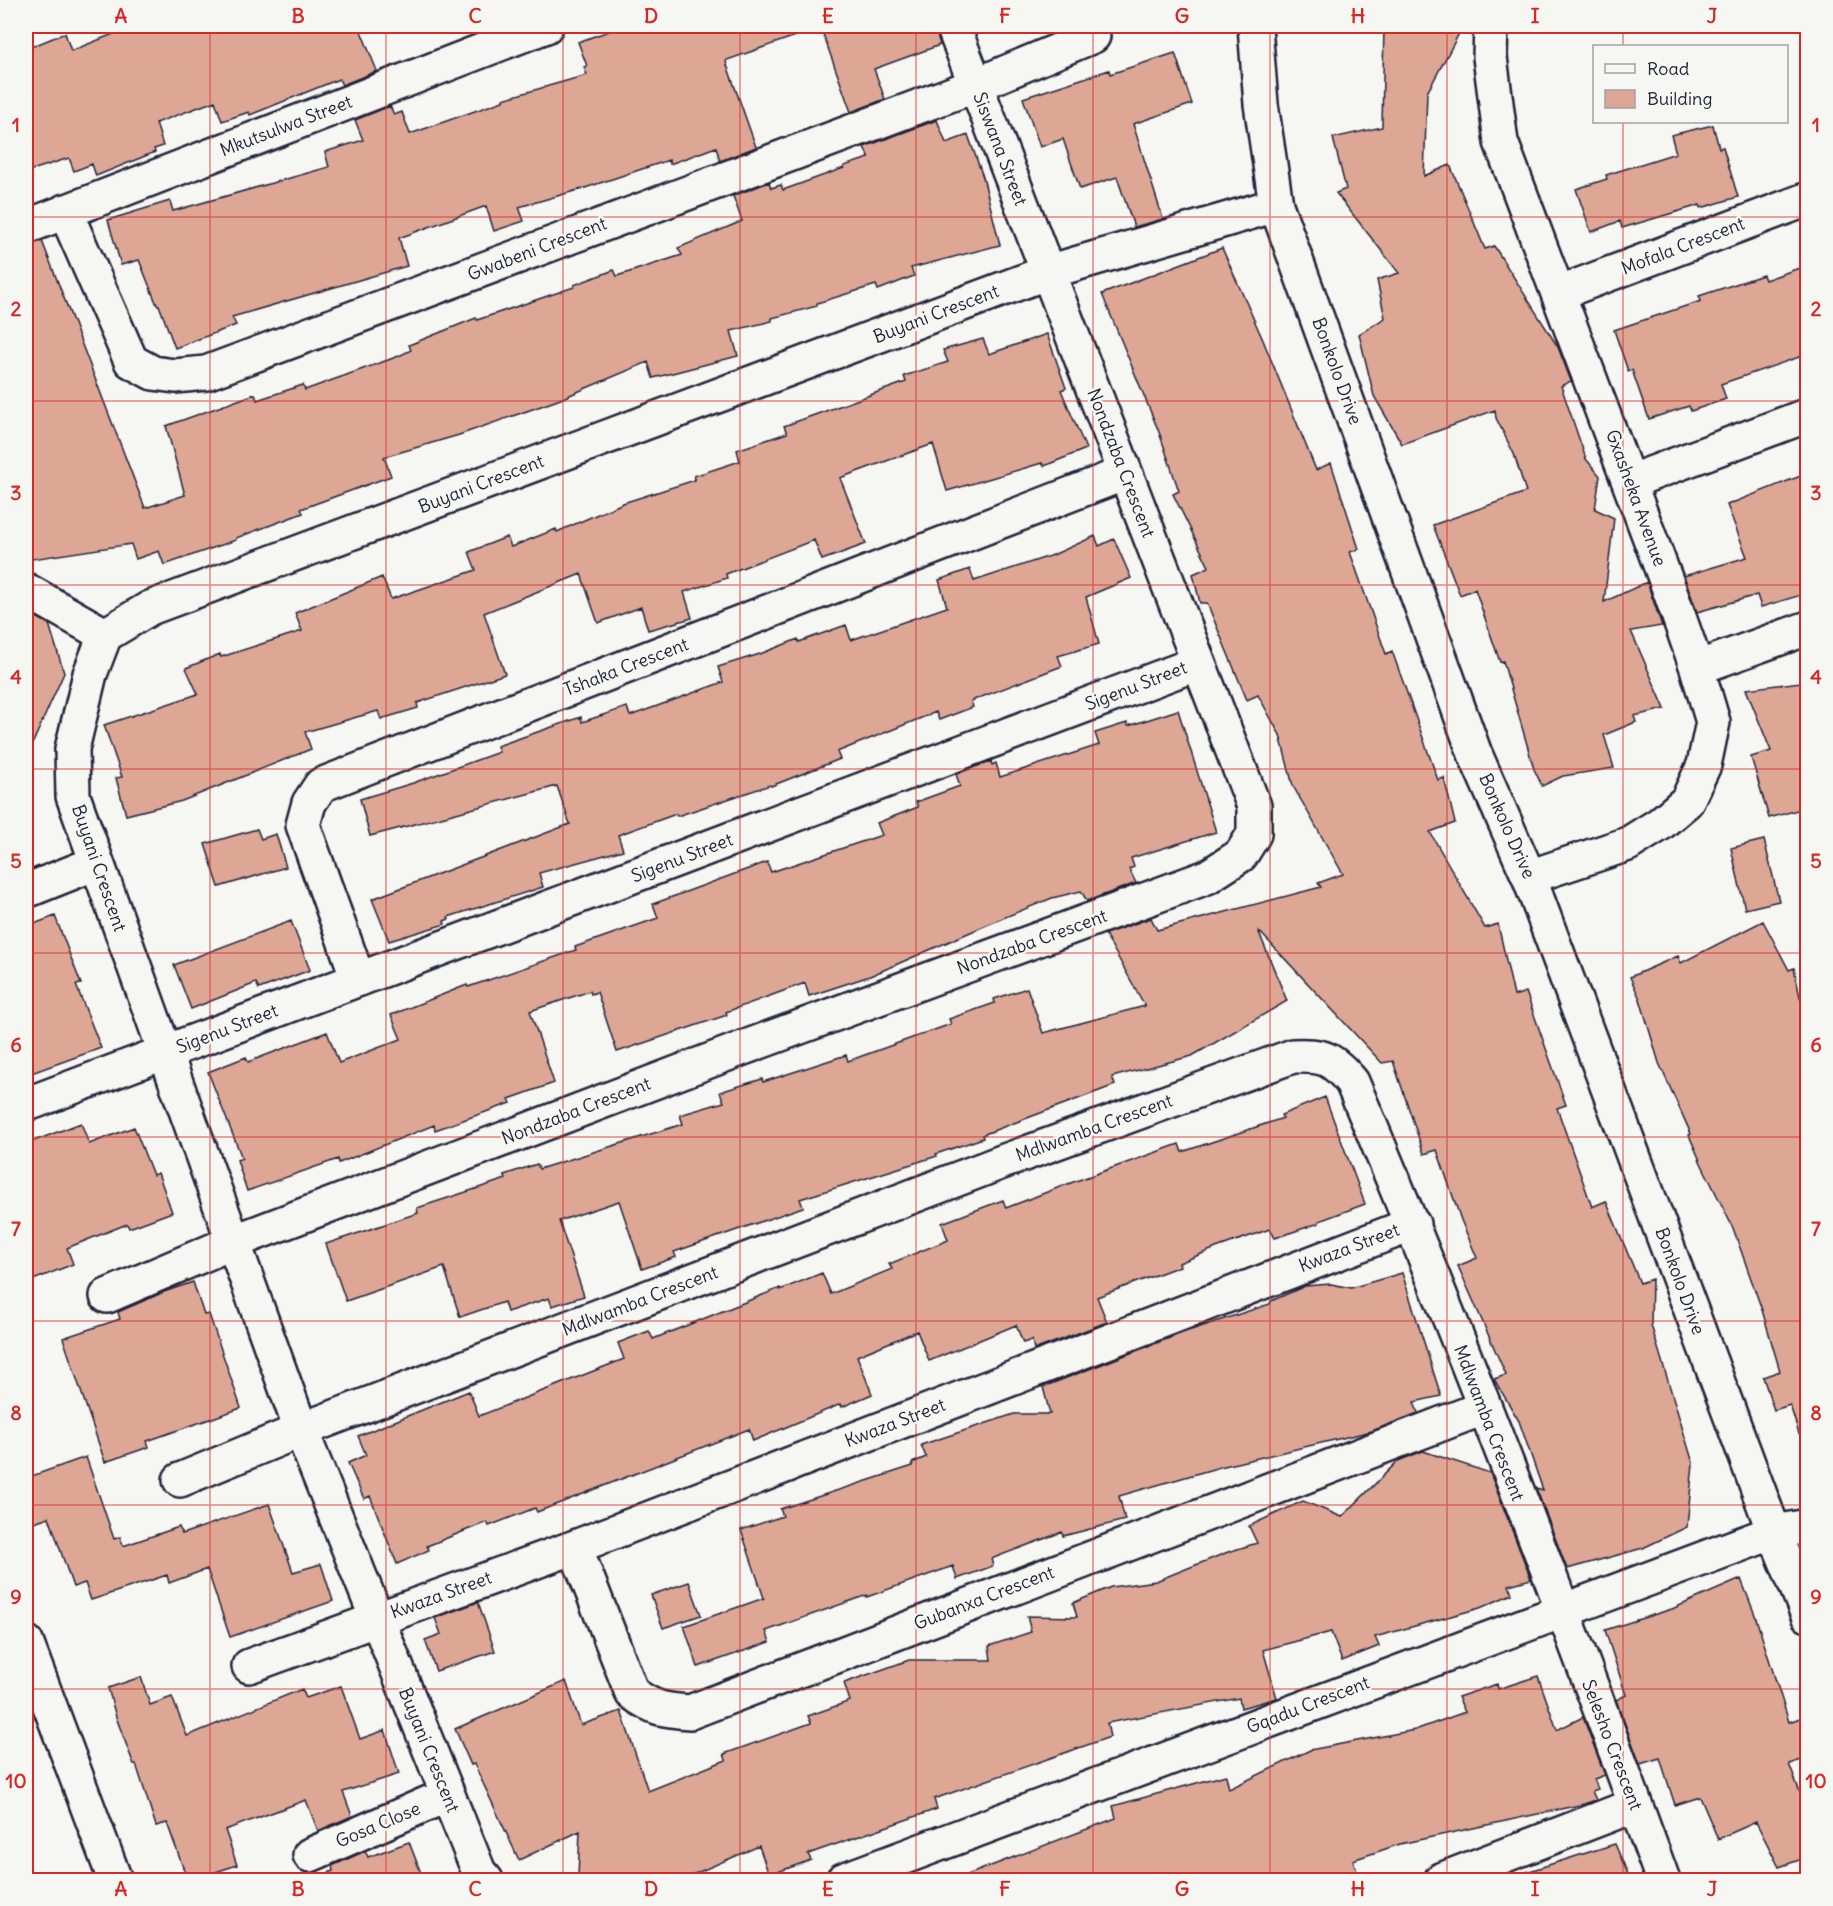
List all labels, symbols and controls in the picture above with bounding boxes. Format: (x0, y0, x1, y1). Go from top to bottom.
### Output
text: A (115, 3, 128, 28)
text: B (291, 3, 305, 28)
text: C (468, 3, 482, 28)
text: D (644, 3, 658, 28)
text: E (822, 3, 834, 28)
text: F (999, 3, 1011, 28)
text: G (1175, 3, 1189, 28)
text: H (1351, 3, 1365, 28)
text: I (1531, 3, 1540, 28)
text: J (1707, 3, 1718, 28)
legend (1593, 45, 1788, 123)
text: Road (1647, 57, 1690, 80)
text: Building (1647, 87, 1712, 110)
street label: Siswana Street (968, 89, 1033, 209)
street label: Mkutsulwa Street (216, 90, 355, 161)
text: 1 (12, 112, 20, 137)
text: 1 (1812, 112, 1820, 137)
street label: Gwabeni Crescent (464, 211, 610, 286)
street label: Mofala Crescent (1618, 211, 1748, 280)
street label: Buyani Crescent (870, 279, 1002, 348)
text: 2 (11, 296, 22, 321)
text: 2 (1811, 296, 1822, 321)
street label: Bonkolo Drive (1307, 314, 1368, 428)
street label: Nondzaba Crescent (1082, 385, 1161, 541)
street label: Gxasheka Avenue (1601, 426, 1672, 569)
street label: Buyani Crescent (415, 449, 547, 518)
text: 3 (10, 480, 22, 505)
text: 3 (1810, 480, 1822, 505)
street label: Tshaka Crescent (560, 632, 692, 701)
street label: Sigenu Street (1082, 656, 1190, 715)
text: 4 (10, 664, 22, 689)
text: 4 (1810, 664, 1822, 689)
street label: Bonkolo Drive (1474, 770, 1541, 882)
street label: Buyani Crescent (67, 801, 132, 934)
street label: Sigenu Street (628, 828, 736, 887)
text: 5 (10, 848, 22, 873)
text: 5 (1810, 848, 1822, 873)
street label: Nondzaba Crescent (954, 904, 1110, 979)
street label: Sigenu Street (173, 999, 281, 1058)
text: 6 (10, 1032, 22, 1057)
text: 6 (1810, 1032, 1822, 1057)
street label: Nondzaba Crescent (498, 1071, 654, 1150)
street label: Mdlwamba Crescent (1012, 1088, 1175, 1167)
text: 7 (11, 1216, 21, 1241)
text: 7 (1811, 1216, 1821, 1241)
street label: Kwaza Street (1295, 1218, 1402, 1277)
street label: Bonkolo Drive (1650, 1224, 1711, 1338)
street label: Mdlwamba Crescent (559, 1260, 721, 1341)
street label: Mdlwamba Crescent (1449, 1342, 1530, 1504)
street label: Kwaza Street (841, 1393, 948, 1452)
text: 8 (10, 1400, 22, 1425)
text: 8 (1810, 1400, 1822, 1425)
street label: Gubanxa Crescent (910, 1560, 1057, 1635)
street label: Kwaza Street (387, 1566, 495, 1623)
text: 9 (10, 1584, 22, 1609)
text: 9 (1810, 1584, 1822, 1609)
street label: Gqadu Crescent (1243, 1671, 1373, 1739)
street label: Selesho Crescent (1577, 1676, 1648, 1813)
street label: Buyani Crescent (394, 1684, 465, 1816)
text: 10 (5, 1768, 27, 1793)
text: 10 (1805, 1768, 1827, 1793)
street label: Gosa Close (332, 1796, 424, 1853)
text: A (115, 1876, 128, 1901)
text: B (291, 1876, 305, 1901)
text: C (468, 1876, 482, 1901)
text: D (644, 1876, 658, 1901)
text: E (822, 1876, 834, 1901)
text: F (999, 1876, 1011, 1901)
text: G (1175, 1876, 1189, 1901)
text: H (1351, 1876, 1365, 1901)
text: I (1531, 1876, 1540, 1901)
text: J (1707, 1876, 1718, 1901)

